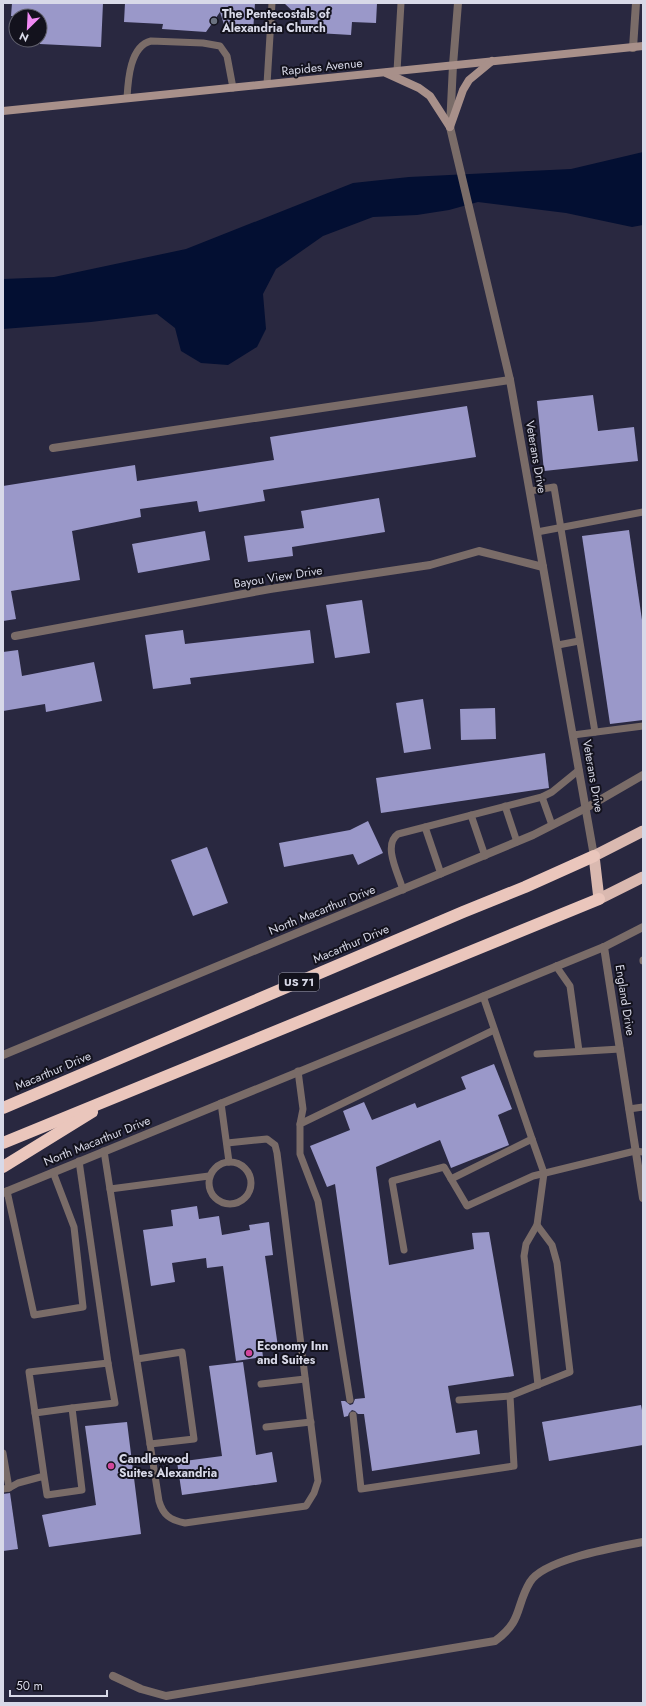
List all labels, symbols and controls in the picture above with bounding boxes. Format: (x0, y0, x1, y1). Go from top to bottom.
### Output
place label: The Pentecostals of Alexandria Church (221, 5, 331, 37)
north arrow (8, 8, 48, 48)
marker: The Pentecostals of Alexandria Church (209, 16, 219, 26)
text: N (17, 28, 31, 46)
street label: Rapides Avenue (281, 54, 363, 80)
street label: Veterans Drive (521, 419, 551, 495)
street label: Bayou View Drive (232, 561, 324, 593)
street label: Veterans Drive (578, 738, 608, 814)
street label: North Macarthur Drive (266, 880, 378, 940)
street label: Macarthur Drive (310, 920, 392, 968)
street label: England Drive (611, 963, 639, 1037)
road number: US 71 (279, 973, 319, 991)
street label: Macarthur Drive (12, 1047, 94, 1095)
street label: North Macarthur Drive (41, 1111, 153, 1171)
place label: Economy Inn and Suites (257, 1337, 329, 1369)
marker: Economy Inn and Suites (244, 1348, 254, 1358)
place label: Candlewood Suites Alexandria (119, 1450, 217, 1482)
marker: Candlewood Suites Alexandria (106, 1461, 116, 1471)
scale bar (10, 1672, 107, 1698)
text: 50 m (16, 1677, 43, 1695)

